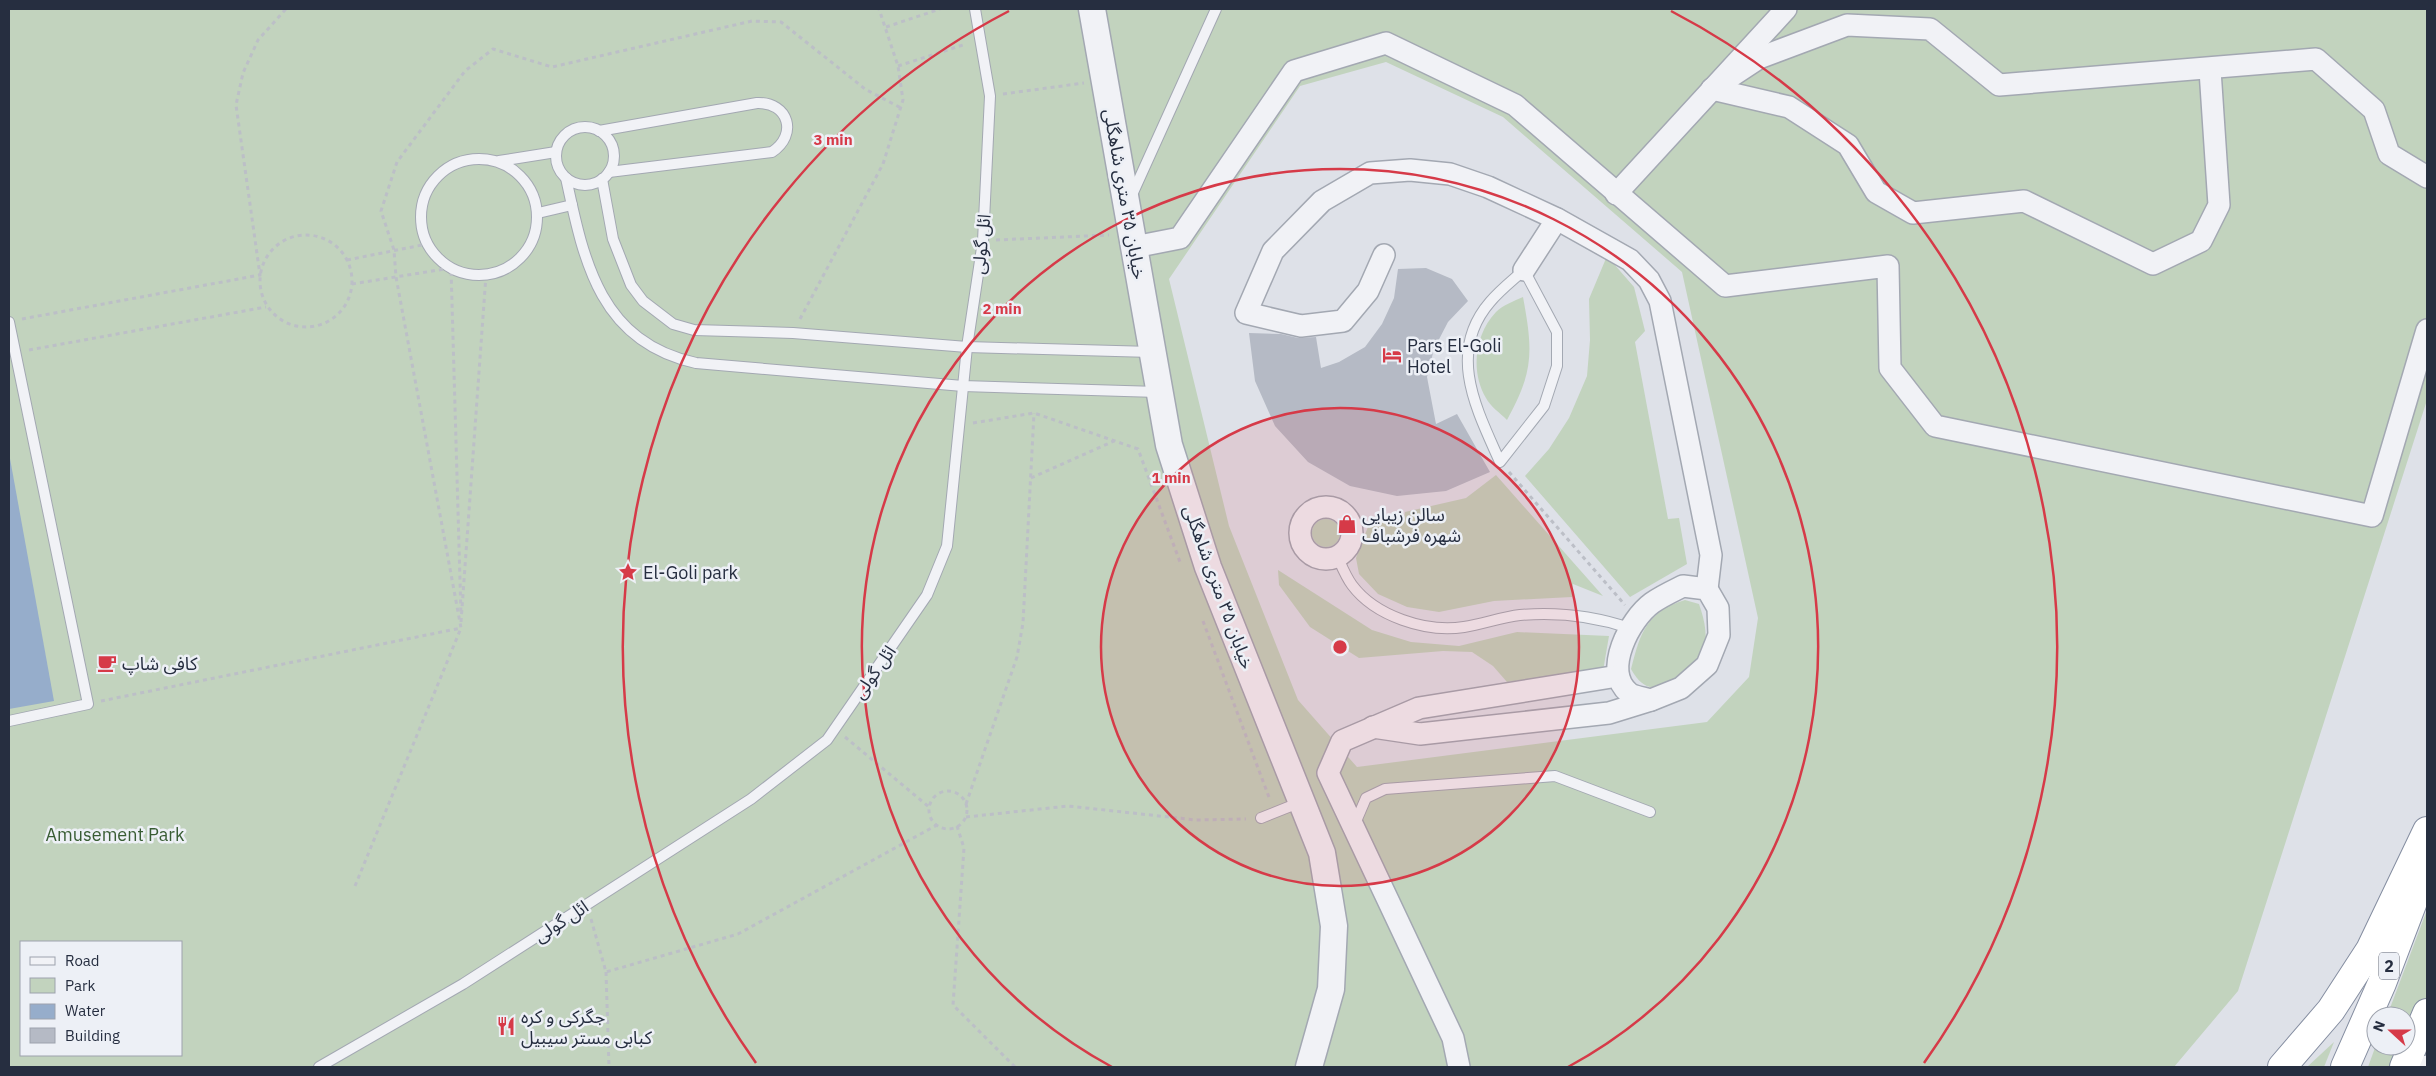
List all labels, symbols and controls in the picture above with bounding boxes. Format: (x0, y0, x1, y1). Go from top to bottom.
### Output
street label: خیابان ۳۵ متری شاهگلی (1099, 107, 1151, 281)
text: 3 min (813, 130, 853, 149)
street label: ائل گولی (966, 213, 996, 275)
text: 2 min (982, 299, 1022, 318)
place label: Pars El-Goli Hotel (1407, 334, 1502, 378)
hotel icon: Pars El-Goli Hotel (1381, 344, 1403, 366)
text: 1 min (1151, 468, 1191, 487)
street label: خیابان ۳۵ متری شاهگلی (1179, 502, 1259, 672)
place label: سالن زیبایی شهره فرشباف (1362, 503, 1461, 547)
shop icon: سالن زیبایی شهره فرشباف (1336, 513, 1358, 535)
place icon: El-Goli park (617, 561, 639, 583)
place label: El-Goli park (643, 561, 739, 584)
centre of rings (1331, 638, 1349, 656)
street label: ائل گولی (847, 641, 901, 703)
cafe icon: کافی شاپ (96, 652, 118, 674)
place label: کافی شاپ (122, 652, 198, 675)
park label: Amusement Park (46, 823, 185, 846)
street label: ائل گولی (529, 895, 593, 947)
legend (20, 941, 182, 1056)
text: Road (65, 951, 100, 970)
road number: 2 (2379, 952, 2399, 979)
text: Park (65, 976, 95, 995)
text: Water (65, 1001, 106, 1020)
place label: جگرکی و کره کبابی مستر سیبیل (521, 1005, 652, 1049)
north arrow (2366, 1006, 2416, 1056)
restaurant icon: جگرکی و کره کبابی مستر سیبیل (495, 1015, 517, 1037)
text: N (2369, 1018, 2389, 1034)
text: Building (65, 1026, 120, 1045)

